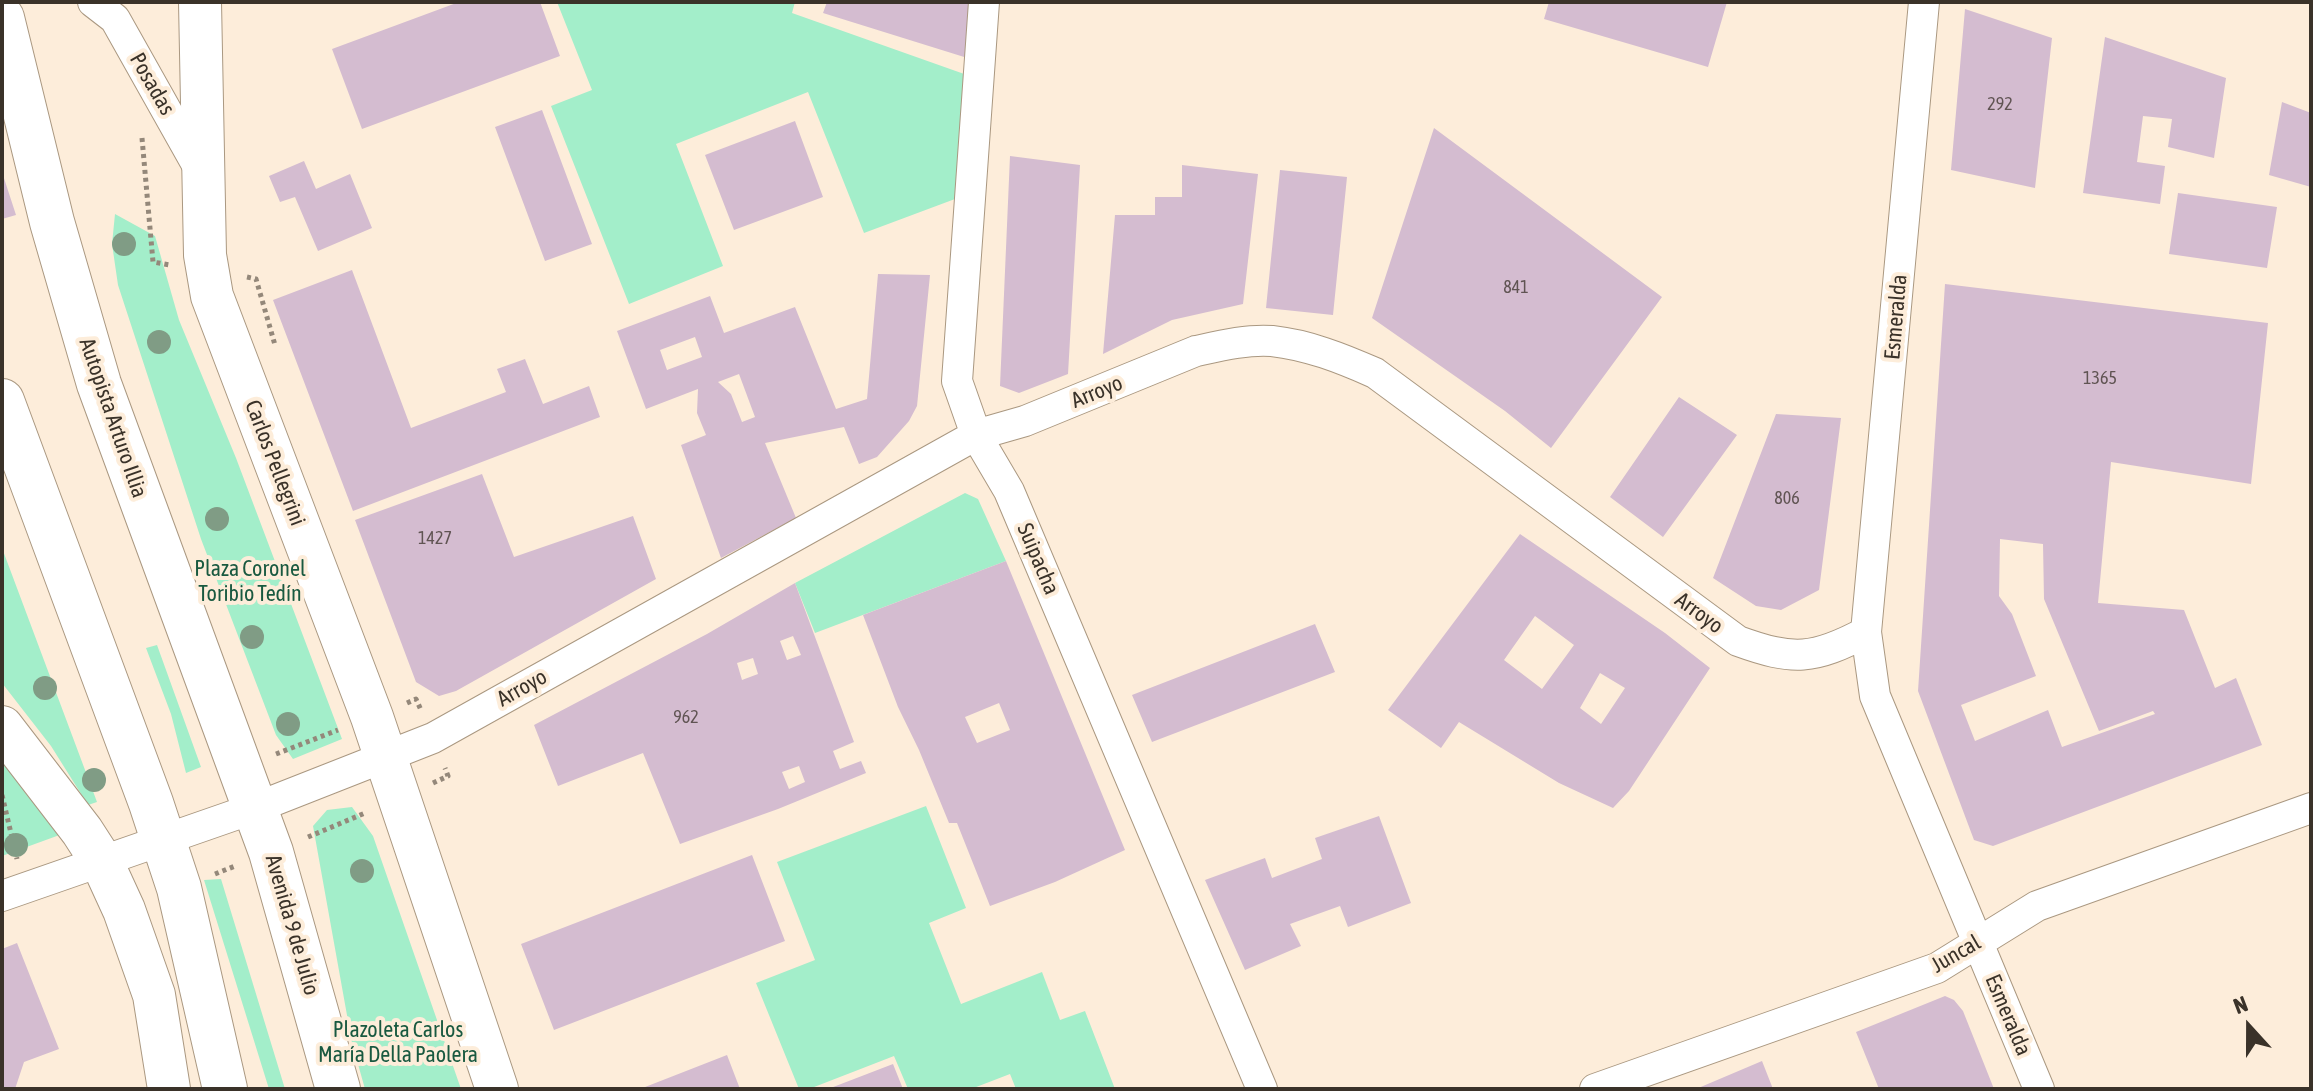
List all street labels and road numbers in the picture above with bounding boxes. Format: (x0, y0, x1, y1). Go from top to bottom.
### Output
street label: Posadas (124, 48, 180, 120)
street label: Esmeralda (1879, 273, 1913, 361)
street label: Autopista Arturo Illia (73, 335, 153, 501)
street label: Arroyo (1067, 370, 1127, 414)
street label: Carlos Pellegrini (239, 397, 311, 529)
street label: Suipacha (1011, 519, 1065, 599)
street label: Arroyo (1670, 587, 1728, 639)
street label: Arroyo (492, 664, 552, 712)
street label: Avenida 9 de Julio (259, 852, 325, 998)
street label: Juncal (1927, 929, 1985, 979)
street label: Esmeralda (1979, 970, 2037, 1060)

